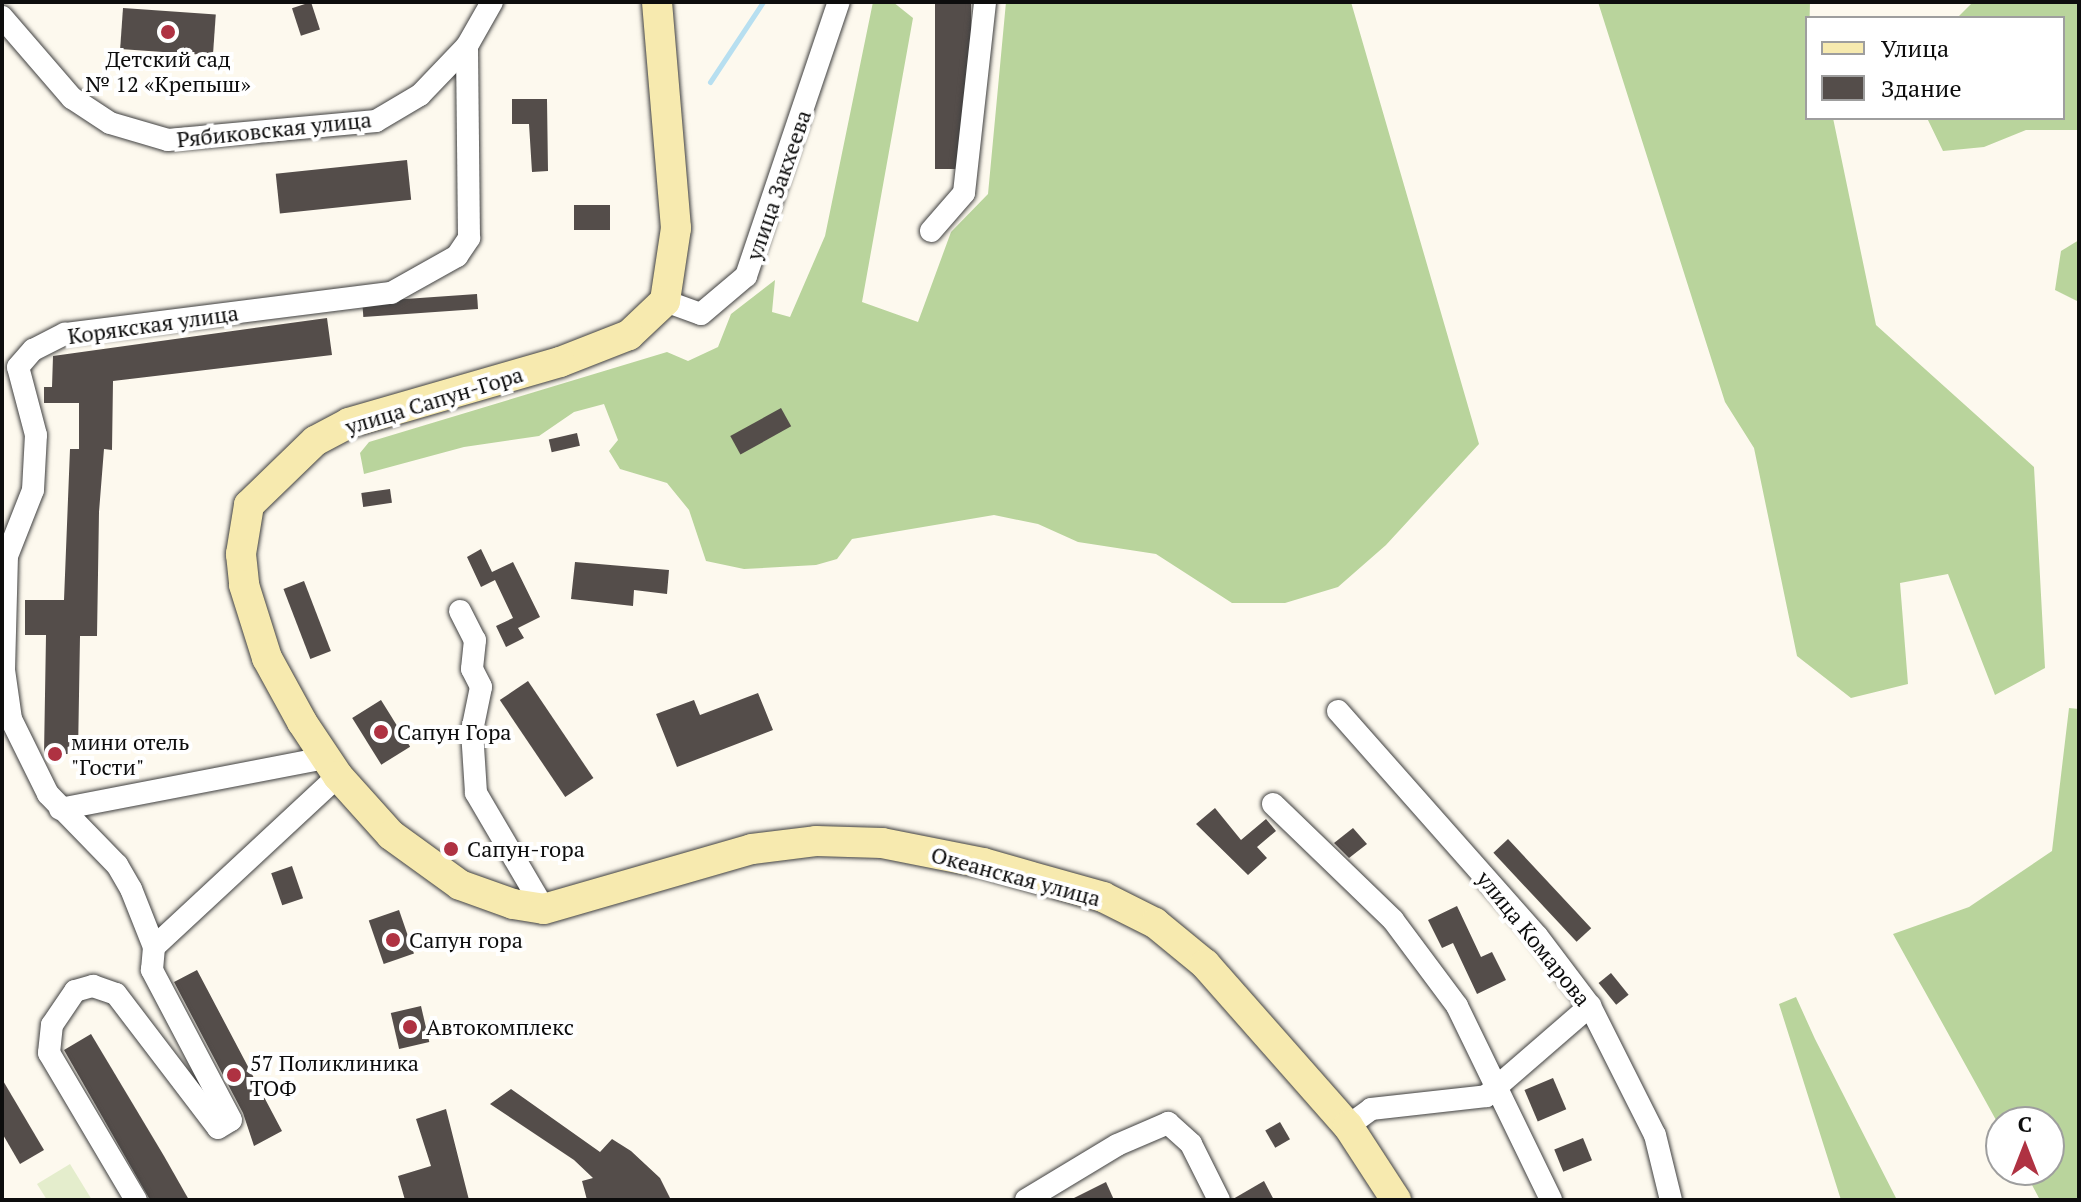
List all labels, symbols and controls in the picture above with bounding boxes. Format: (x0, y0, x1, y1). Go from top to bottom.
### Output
legend (1805, 16, 2065, 120)
marker: Детский сад № 12 «Крепыш» (159, 23, 177, 41)
text: Улица (1881, 32, 1949, 64)
place label: Детский сад № 12 «Крепыш» (85, 45, 251, 96)
text: Здание (1881, 72, 1962, 104)
street label: Рябиковская улица (175, 106, 373, 152)
street label: улица Закхеева (740, 106, 816, 264)
street label: Корякская улица (66, 299, 240, 349)
street label: улица Сапун-Гора (342, 360, 526, 440)
place label: Сапун Гора (397, 719, 511, 745)
marker: Сапун Гора (372, 723, 390, 741)
place label: мини отель "Гости" (71, 728, 189, 780)
marker: мини отель "Гости" (46, 745, 64, 763)
place label: Сапун-гора (467, 836, 585, 862)
marker: Сапун-гора (442, 840, 460, 858)
street label: Океанская улица (928, 841, 1104, 911)
street label: улица Комарова (1471, 865, 1597, 1011)
place label: Сапун гора (409, 927, 523, 953)
marker: Сапун гора (384, 931, 402, 949)
place label: Автокомплекс (426, 1014, 574, 1040)
marker: Автокомплекс (401, 1018, 419, 1036)
place label: 57 Поликлиника ТОФ (250, 1049, 419, 1100)
marker: 57 Поликлиника ТОФ (225, 1066, 243, 1084)
north arrow (1985, 1106, 2065, 1186)
text: С (2018, 1109, 2032, 1138)

